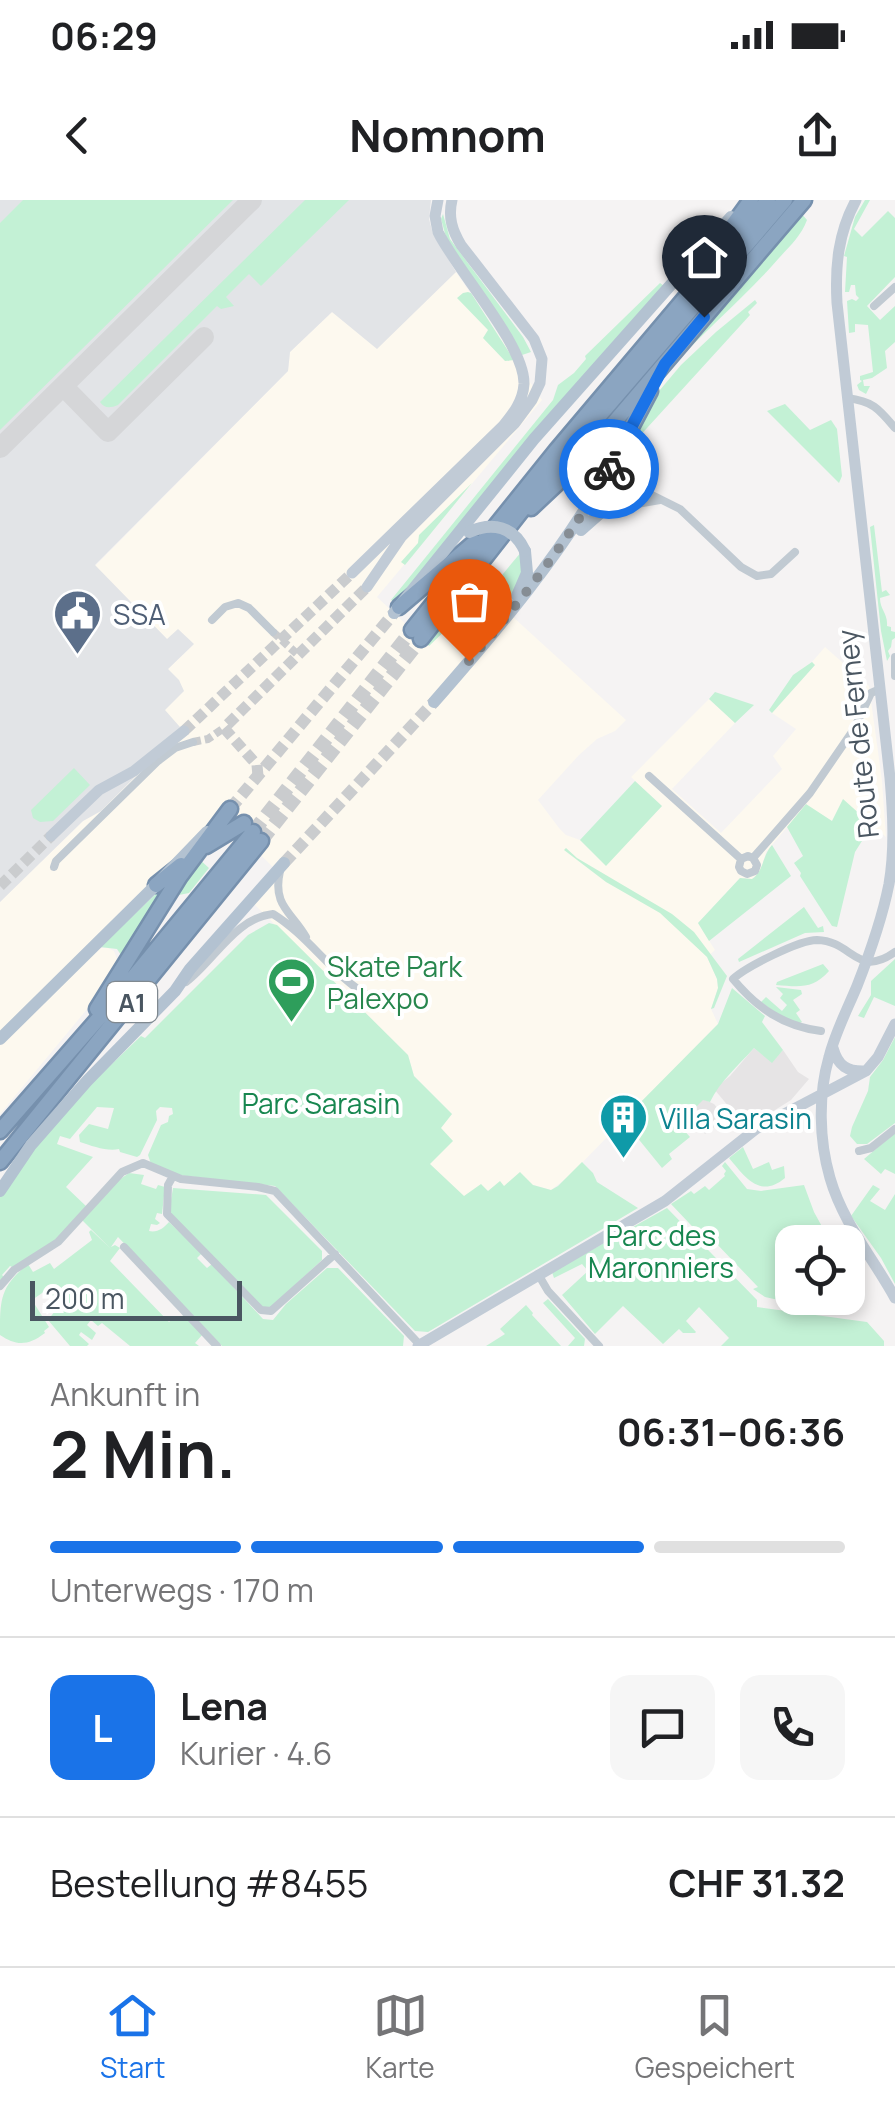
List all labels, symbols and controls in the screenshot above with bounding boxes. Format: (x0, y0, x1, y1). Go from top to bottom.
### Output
text: 06:29 (50, 9, 158, 61)
text: Nomnom (349, 104, 546, 166)
icon: back (50, 108, 105, 163)
icon: share (790, 108, 845, 163)
pin (662, 215, 747, 318)
icon: home (677, 230, 732, 285)
courier (559, 419, 659, 519)
icon: bike (582, 442, 637, 497)
pin (427, 559, 512, 662)
icon: bag (442, 574, 497, 629)
public building icon: SSA (52, 588, 104, 656)
place label: SSA (113, 595, 166, 633)
street label: Route de Ferney (827, 628, 887, 840)
place label: Skate Park Palexpo (327, 947, 463, 1017)
sports icon: Skate Park Palexpo (266, 956, 318, 1024)
road number: A1 (107, 982, 157, 1022)
park label: Parc Sarasin (242, 1084, 400, 1122)
building icon: Villa Sarasin (598, 1092, 650, 1160)
place label: Villa Sarasin (659, 1099, 812, 1137)
park label: Parc des Maronniers (588, 1216, 734, 1286)
map controls (775, 1225, 865, 1315)
button: locate (775, 1225, 865, 1315)
scale bar (30, 1276, 242, 1320)
text: 200 m (45, 1279, 124, 1317)
text: Ankunft in (50, 1372, 200, 1416)
text: 06:31–06:36 (617, 1405, 845, 1457)
text: 2 Min. (50, 1409, 236, 1498)
text: Unterwegs · 170 m (50, 1568, 314, 1612)
button: chat (610, 1675, 715, 1780)
button: phone (740, 1675, 845, 1780)
text: Lena (180, 1679, 268, 1731)
text: L (92, 1701, 113, 1753)
text: Kurier · 4.6 (180, 1731, 332, 1775)
text: Bestellung #8455 (50, 1856, 368, 1908)
text: CHF 31.32 (669, 1856, 845, 1908)
tab: Start (100, 1988, 165, 2086)
tab: Karte (365, 1988, 435, 2086)
tab: Gespeichert (635, 1988, 795, 2086)

